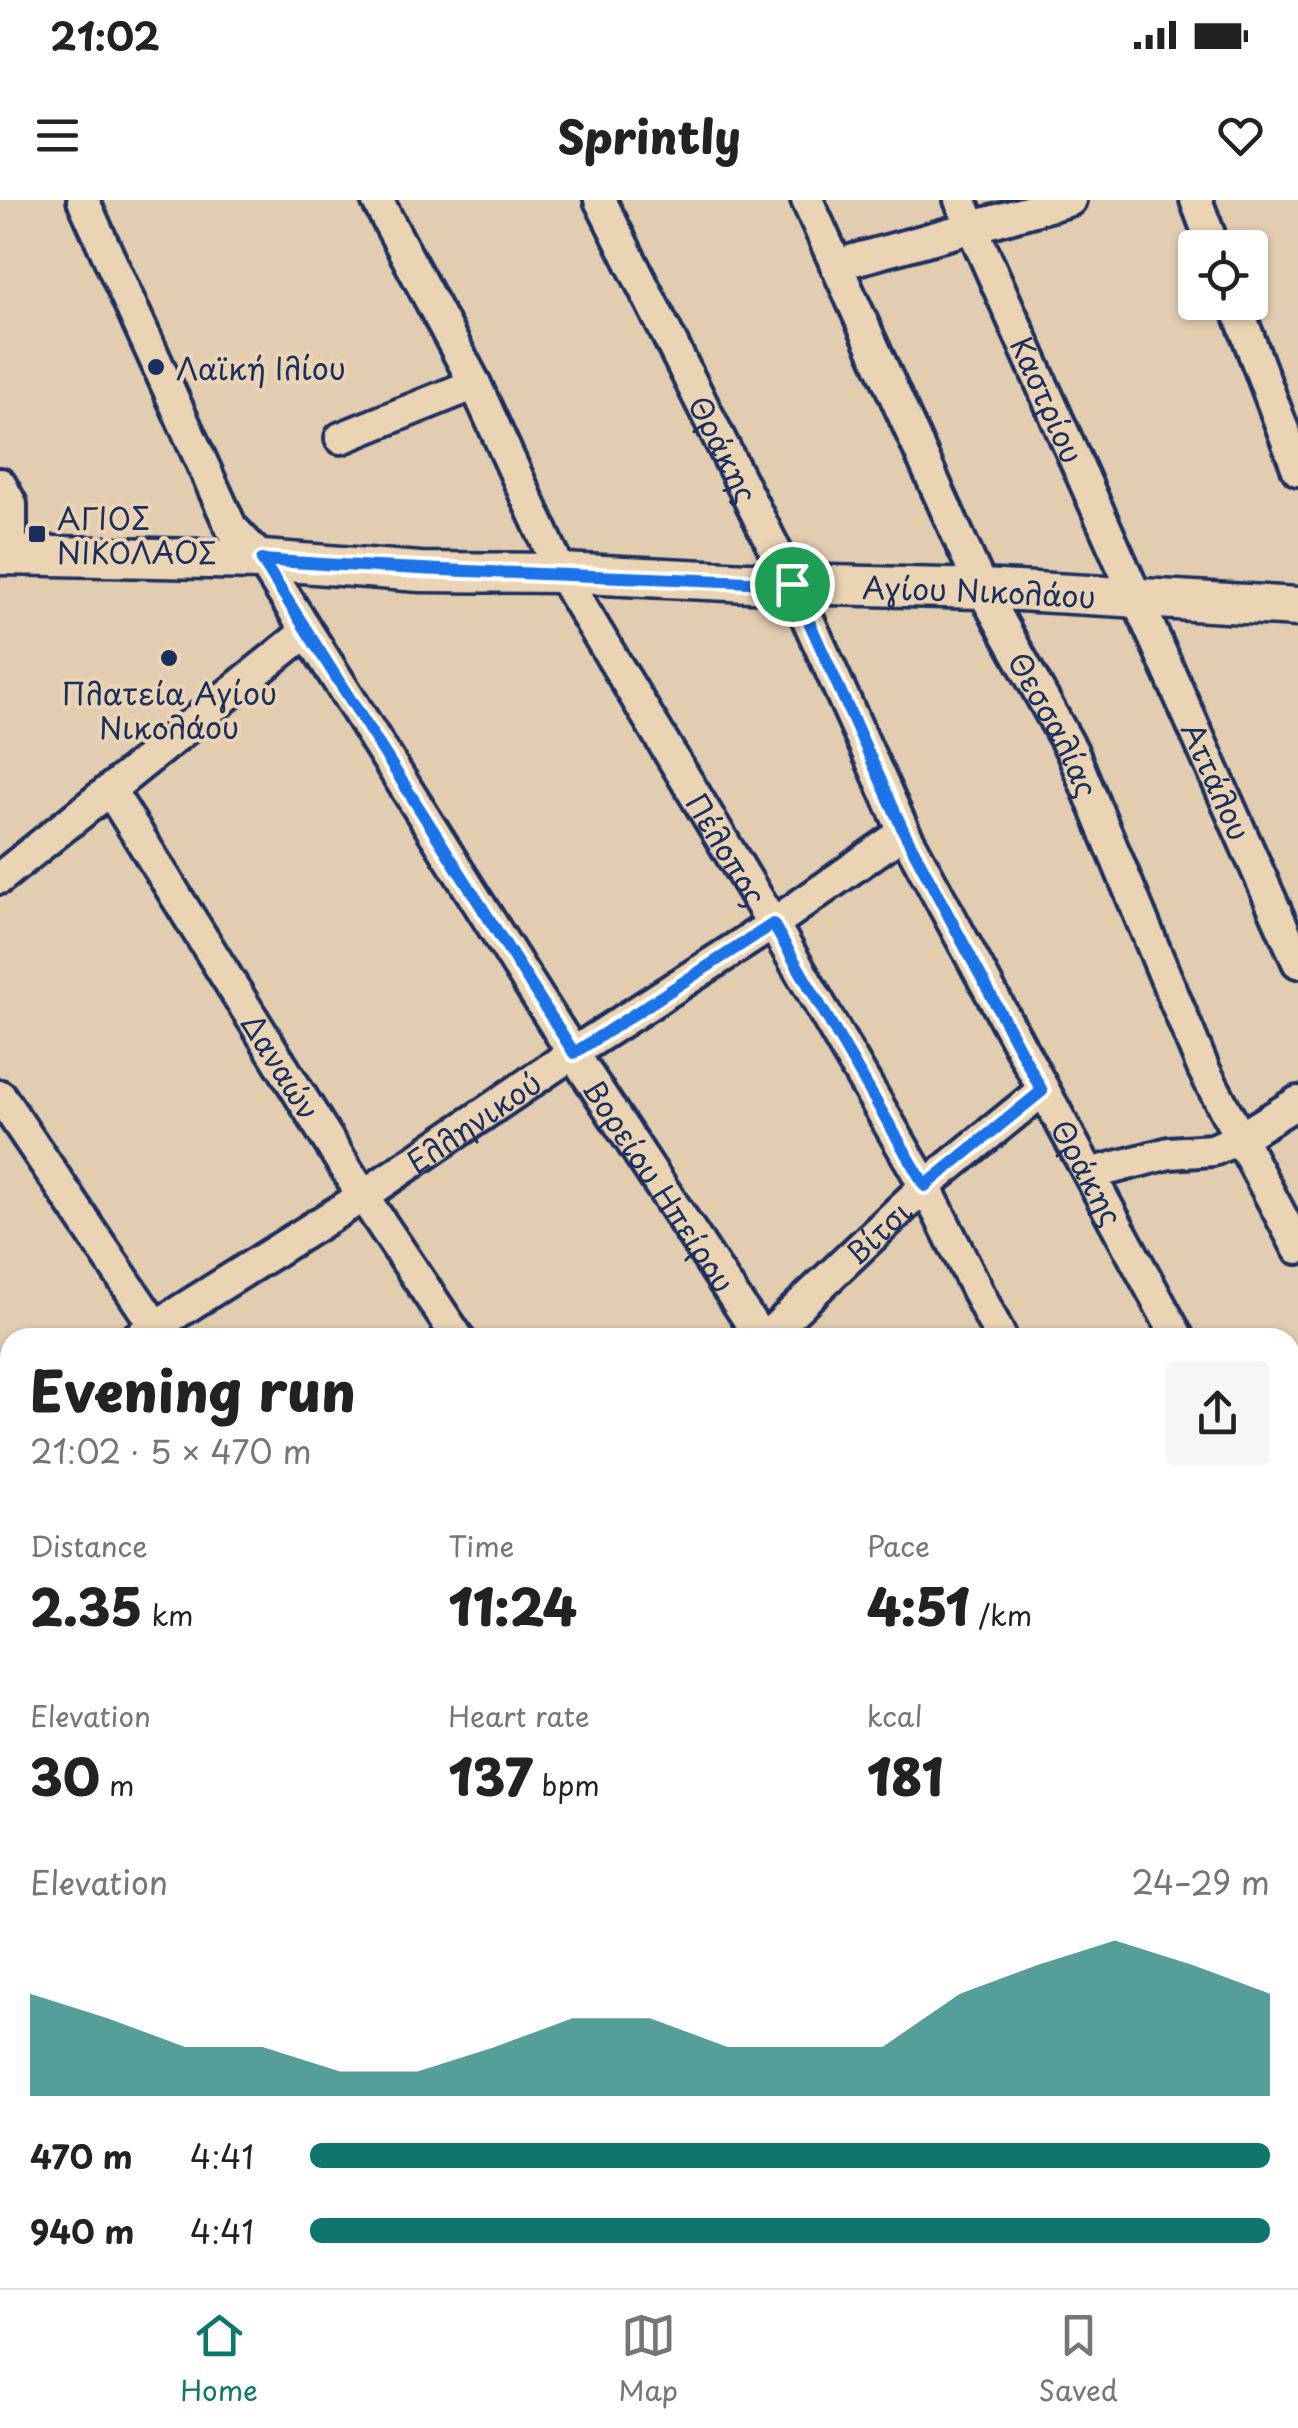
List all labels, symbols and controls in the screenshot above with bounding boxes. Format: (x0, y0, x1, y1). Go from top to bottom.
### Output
text: 21:02 (50, 7, 160, 64)
text: Sprintly (557, 101, 741, 169)
icon: menu (30, 108, 85, 163)
icon: heart (1213, 108, 1268, 163)
map controls (1178, 230, 1268, 320)
button: locate (1178, 230, 1268, 320)
street label: Καστρίου (1001, 329, 1096, 470)
place label: Λαϊκή Ιλίου (176, 345, 346, 390)
marker: Λαϊκή Ιλίου (145, 356, 167, 378)
street label: Θράκης (678, 387, 770, 510)
place label: ΑΓΙΟΣ ΝΙΚΟΛΑΟΣ (57, 495, 217, 574)
marker: ΑΓΙΟΣ ΝΙΚΟΛΑΟΣ (26, 523, 48, 545)
pin (750, 542, 835, 627)
icon: arrive (765, 557, 820, 612)
street label: Αγίου Νικολάου (862, 563, 1097, 618)
street label: Θεσσαλίας (998, 643, 1111, 804)
marker: Πλατεία Αγίου Νικολάου (158, 647, 180, 669)
place label: Πλατεία Αγίου Νικολάου (61, 670, 277, 749)
street label: Αττάλου (1172, 714, 1263, 847)
street label: Πέλοπος (676, 784, 779, 913)
street label: Δαναών (232, 1004, 332, 1128)
street label: Ελληνικού (397, 1059, 549, 1183)
street label: Βορείου Ηπείρου (573, 1069, 747, 1301)
street label: Θράκης (1041, 1111, 1135, 1233)
street label: Βίτσι (834, 1188, 921, 1274)
text: Evening run (30, 1348, 356, 1431)
button: share (1165, 1361, 1270, 1466)
text: 21:02 · 5 × 470 m (30, 1427, 312, 1475)
text: Distance (30, 1524, 148, 1567)
text: Time (448, 1524, 515, 1567)
text: Pace (867, 1524, 930, 1567)
text: 2.35 (30, 1567, 142, 1643)
text: 11:24 (448, 1567, 577, 1643)
text: 4:51 (867, 1567, 970, 1643)
text: km (142, 1593, 194, 1636)
text: /km (970, 1593, 1032, 1636)
text: Elevation (30, 1694, 151, 1737)
text: Heart rate (448, 1694, 590, 1737)
text: kcal (867, 1694, 923, 1737)
text: 30 (30, 1737, 100, 1813)
text: 137 (448, 1737, 533, 1813)
text: 181 (867, 1737, 943, 1813)
text: m (100, 1763, 134, 1806)
text: bpm (533, 1763, 600, 1806)
text: Elevation (30, 1858, 168, 1906)
text: 24–29 m (1131, 1858, 1270, 1906)
text: 470 m (30, 2132, 133, 2180)
text: 4:41 (190, 2132, 254, 2180)
text: 940 m (30, 2207, 134, 2255)
text: 4:41 (190, 2207, 254, 2255)
tab: Home (180, 2308, 258, 2411)
tab: Map (618, 2308, 678, 2411)
tab: Saved (1038, 2308, 1118, 2411)

